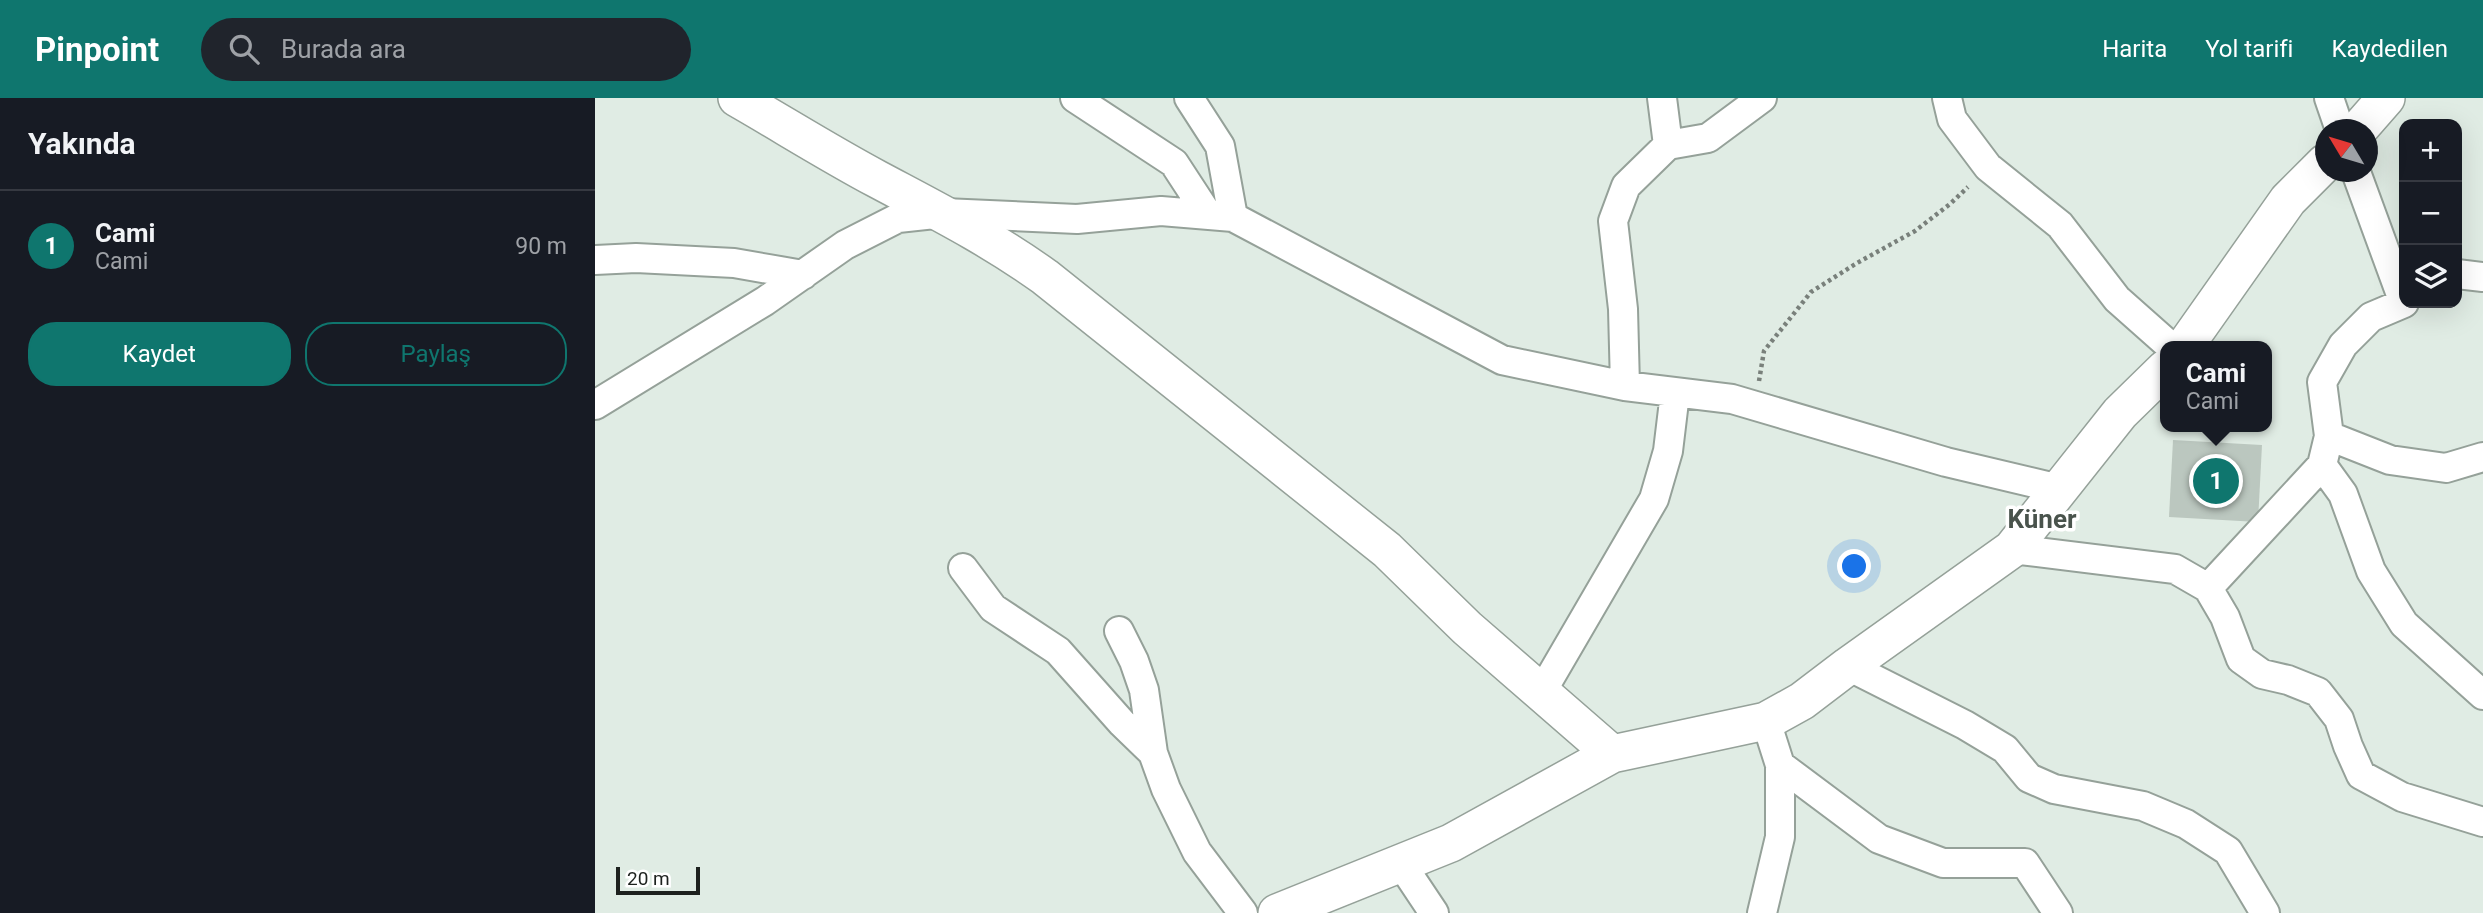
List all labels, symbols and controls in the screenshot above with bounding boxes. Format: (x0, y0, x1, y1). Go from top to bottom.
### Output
search box (201, 18, 691, 81)
text: Pinpoint (35, 30, 159, 69)
icon: search (225, 30, 263, 68)
text: Burada ara (281, 34, 406, 64)
text: Harita (2102, 35, 2167, 63)
text: Yol tarifi (2205, 35, 2293, 63)
text: Kaydedilen (2331, 35, 2448, 63)
north arrow (2315, 119, 2378, 182)
map controls (2399, 119, 2462, 308)
button: + (2399, 119, 2462, 182)
text: Yakında (28, 126, 136, 161)
button: − (2399, 182, 2462, 245)
text: Cami (95, 218, 155, 248)
text: 1 (44, 233, 58, 260)
text: 90 m (515, 233, 567, 260)
button: layers (2399, 245, 2462, 308)
text: Cami (95, 248, 148, 275)
button: Kaydet (28, 322, 291, 386)
button: Paylaş (305, 322, 567, 386)
popup (2160, 341, 2272, 432)
text: Cami (2186, 358, 2246, 388)
text: Cami (2186, 388, 2239, 415)
pin: 1 (2193, 455, 2239, 507)
district label: Küner (2008, 504, 2077, 534)
your location (1837, 549, 1871, 583)
scale bar (616, 864, 700, 896)
text: 20 m (627, 867, 670, 890)

